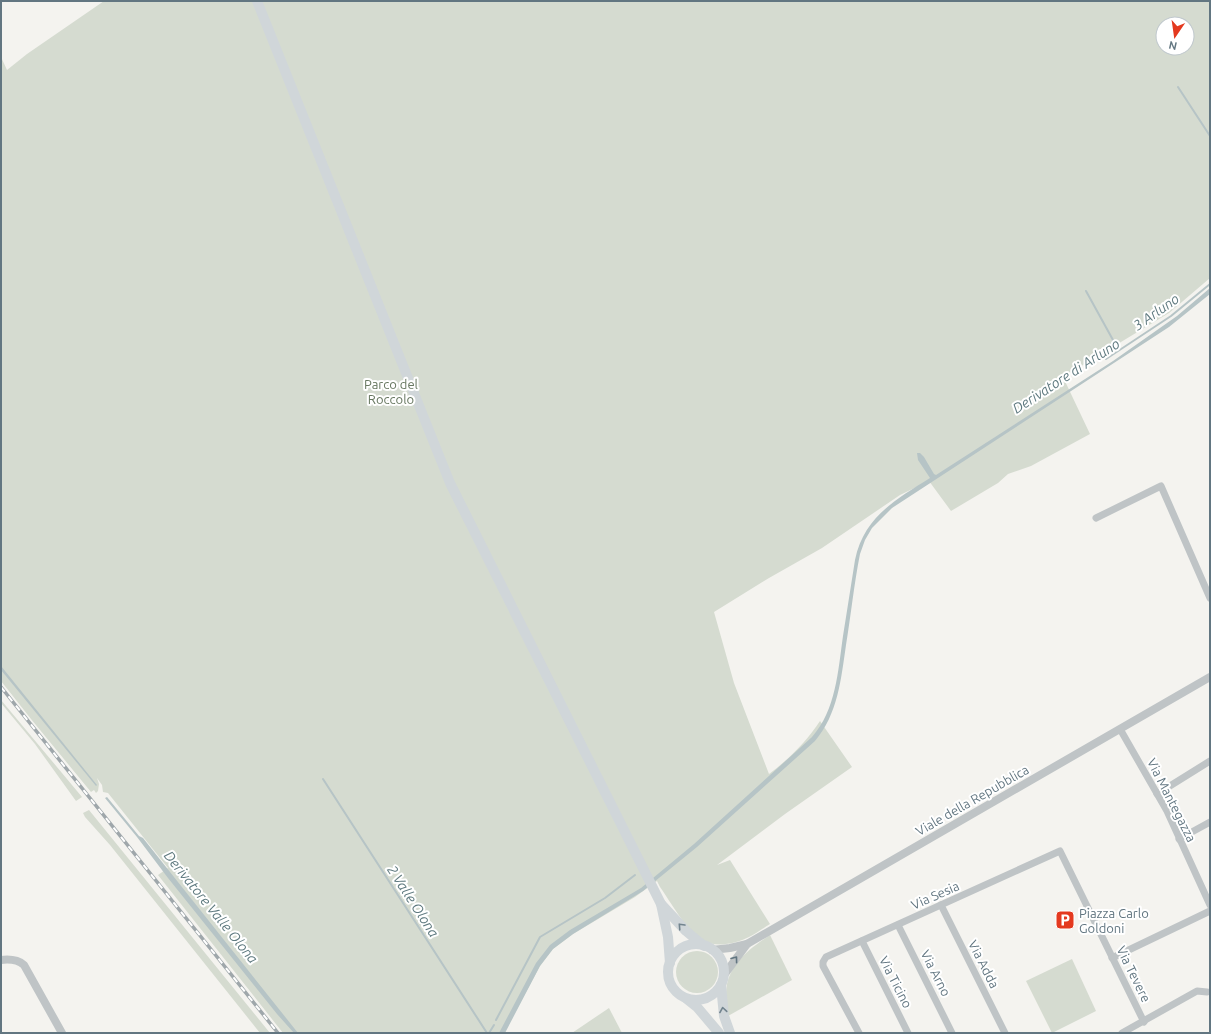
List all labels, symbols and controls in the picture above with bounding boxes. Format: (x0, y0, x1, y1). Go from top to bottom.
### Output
north arrow (1155, 16, 1195, 56)
text: N (1167, 39, 1178, 53)
water label: 3 Arluno (1130, 290, 1182, 334)
water label: Derivatore di Arluno (1009, 335, 1123, 417)
park label: Parco del Roccolo (364, 377, 419, 406)
street label: Via Mantegazza (1145, 756, 1199, 844)
street label: Viale della Repubblica (913, 762, 1031, 838)
water label: Derivatore Valle Olona (161, 848, 261, 967)
water label: 2 Valle Olona (384, 862, 442, 940)
street label: Via Sesia (909, 878, 961, 912)
place label: Piazza Carlo Goldoni (1079, 906, 1149, 935)
parking icon: Piazza Carlo Goldoni (1054, 909, 1076, 931)
one-way arrow (678, 923, 686, 931)
street label: Via Adda (966, 938, 1002, 990)
street label: Via Tevere (1114, 944, 1154, 1004)
street label: Via Arno (918, 948, 954, 998)
street label: Via Ticino (877, 954, 915, 1010)
one-way arrow (730, 957, 737, 964)
one-way arrow (719, 1006, 728, 1013)

